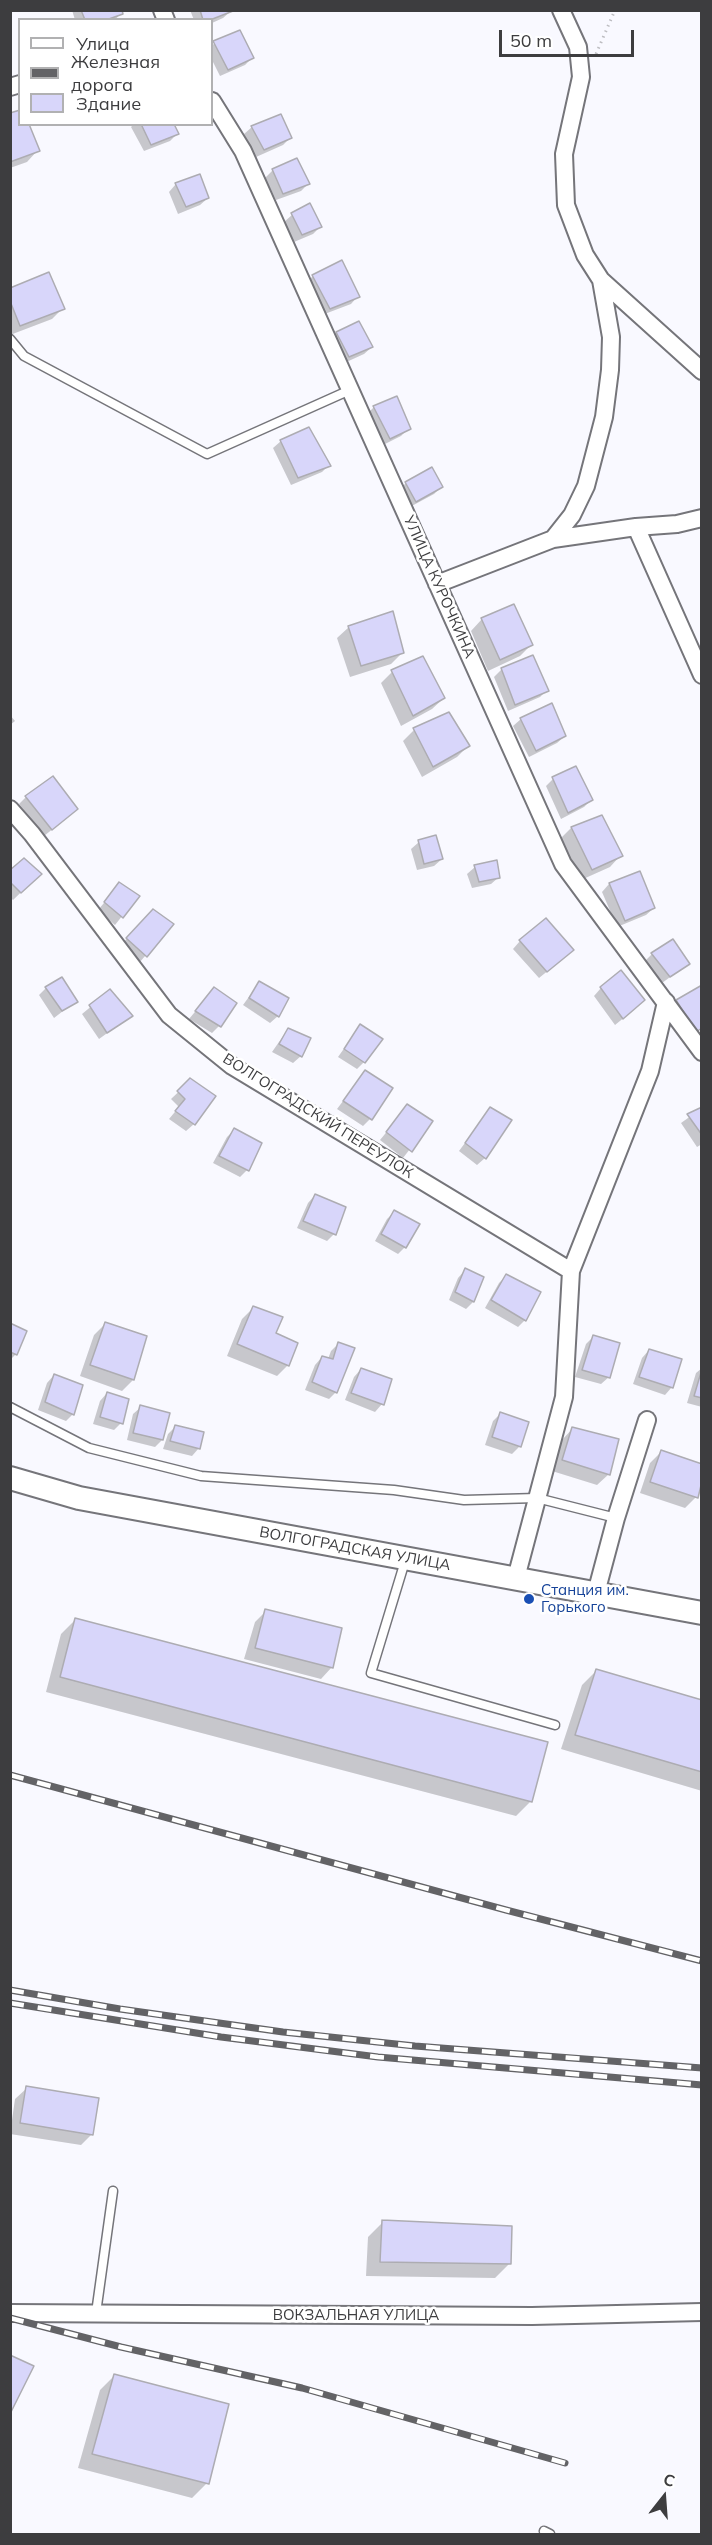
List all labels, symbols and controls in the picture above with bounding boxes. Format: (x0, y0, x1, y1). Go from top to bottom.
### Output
legend (18, 18, 213, 126)
scale bar (502, 18, 637, 56)
text: 50 m (510, 29, 552, 52)
text: Улица (76, 32, 130, 55)
text: Железная дорога (71, 50, 160, 96)
text: Здание (76, 92, 141, 115)
street label: УЛИЦА КУРОЧКИНА (399, 513, 479, 661)
street label: ВОЛГОГРАДСКИЙ ПЕРЕУЛОК (219, 1050, 417, 1182)
street label: ВОЛГОГРАДСКАЯ УЛИЦА (258, 1523, 452, 1575)
place label: Станция им. Горького (541, 1581, 629, 1616)
marker: Станция им. Горького (522, 1592, 536, 1606)
street label: ВОКЗАЛЬНАЯ УЛИЦА (273, 2306, 439, 2324)
north arrow (634, 2467, 694, 2527)
text: С (661, 2469, 677, 2491)

